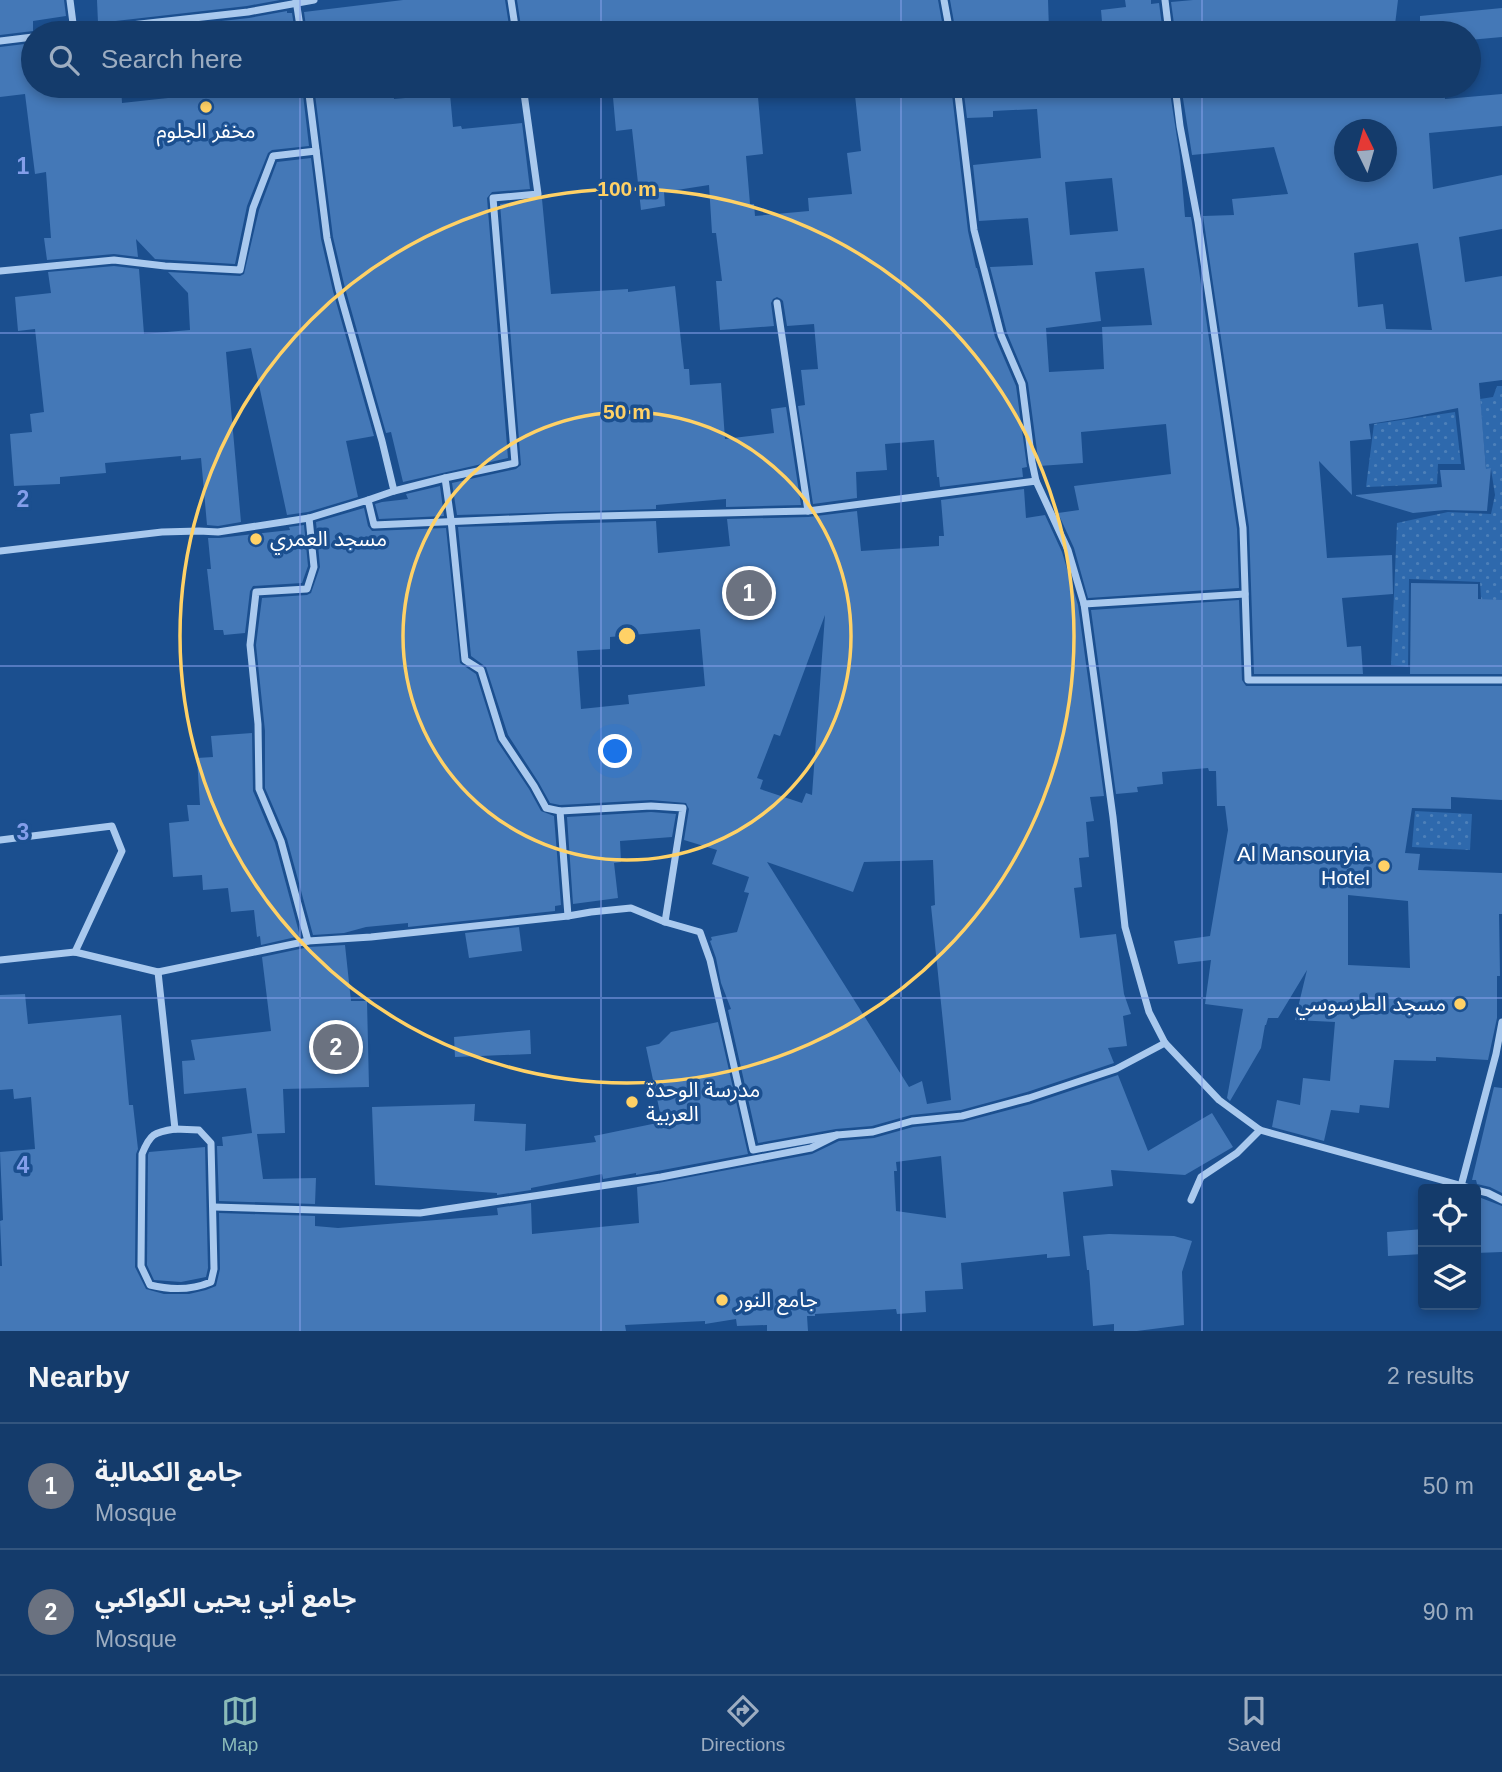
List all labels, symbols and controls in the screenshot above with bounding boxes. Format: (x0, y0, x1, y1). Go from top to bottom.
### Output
search box (21, 21, 1481, 98)
icon: search (45, 41, 83, 79)
text: Search here (101, 44, 243, 74)
marker: مخفر الجلوم (198, 99, 214, 115)
place label: مخفر الجلوم (156, 119, 256, 147)
north arrow (1334, 119, 1397, 182)
text: 1 (17, 153, 30, 179)
text: 100 m (597, 177, 657, 200)
text: 50 m (603, 400, 651, 423)
text: 2 (17, 486, 29, 512)
place label: مسجد العمري (270, 527, 387, 555)
marker: مسجد العمري (248, 531, 264, 547)
pin: 1 (726, 567, 772, 619)
centre of rings (615, 624, 639, 648)
your location (598, 734, 632, 768)
text: 3 (17, 819, 29, 845)
place label: Al Mansouryia Hotel (1237, 842, 1370, 889)
marker: Al Mansouryia Hotel (1376, 858, 1392, 874)
place label: مسجد الطرسوسي (1295, 992, 1446, 1020)
marker: مسجد الطرسوسي (1452, 996, 1468, 1012)
pin: 2 (313, 1021, 359, 1073)
place label: مدرسة الوحدة العربية (646, 1078, 760, 1126)
marker: مدرسة الوحدة العربية (624, 1094, 640, 1110)
text: 4 (17, 1152, 30, 1178)
map controls (1418, 1184, 1481, 1310)
button: locate (1418, 1184, 1481, 1247)
button: layers (1418, 1247, 1481, 1310)
place label: جامع النور (735, 1288, 818, 1315)
marker: جامع النور (714, 1292, 730, 1308)
text: Nearby (28, 1360, 130, 1393)
text: 2 results (1387, 1363, 1474, 1389)
text: جامع الكمالية (95, 1457, 242, 1487)
text: 1 (45, 1473, 57, 1499)
text: 50 m (1423, 1473, 1474, 1499)
text: Mosque (95, 1500, 177, 1526)
text: جامع أبي يحيى الكواكبي (95, 1583, 356, 1613)
text: 2 (45, 1599, 57, 1625)
text: 90 m (1423, 1599, 1474, 1625)
text: Mosque (95, 1626, 177, 1652)
tab: Map (221, 1692, 259, 1756)
tab: Directions (701, 1692, 785, 1756)
tab: Saved (1227, 1692, 1281, 1756)

